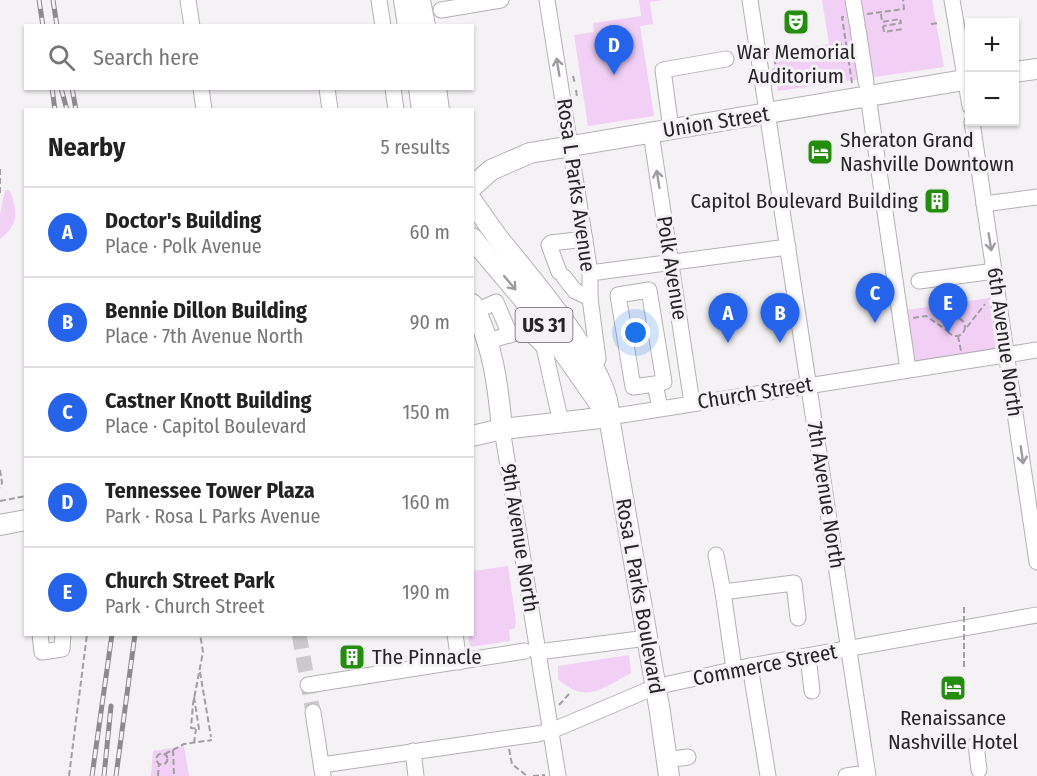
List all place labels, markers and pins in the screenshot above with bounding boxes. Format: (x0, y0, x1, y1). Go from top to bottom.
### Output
theatre icon: War Memorial Auditorium (781, 7, 811, 37)
pin: D (594, 26, 634, 75)
place label: War Memorial Auditorium (737, 39, 856, 89)
place label: Sheraton Grand Nashville Downtown (840, 127, 1014, 177)
hotel icon: Sheraton Grand Nashville Downtown (805, 137, 835, 167)
building icon: Capitol Boulevard Building (922, 186, 952, 216)
place label: Capitol Boulevard Building (691, 188, 918, 214)
pin: C (856, 274, 894, 323)
pin: E (928, 284, 968, 333)
pin: A (708, 294, 748, 343)
pin: B (760, 294, 800, 343)
building icon: The Pinnacle (337, 642, 367, 672)
place label: The Pinnacle (372, 644, 482, 670)
hotel icon: Renaissance Nashville Hotel (938, 673, 968, 703)
place label: Renaissance Nashville Hotel (888, 705, 1018, 755)

